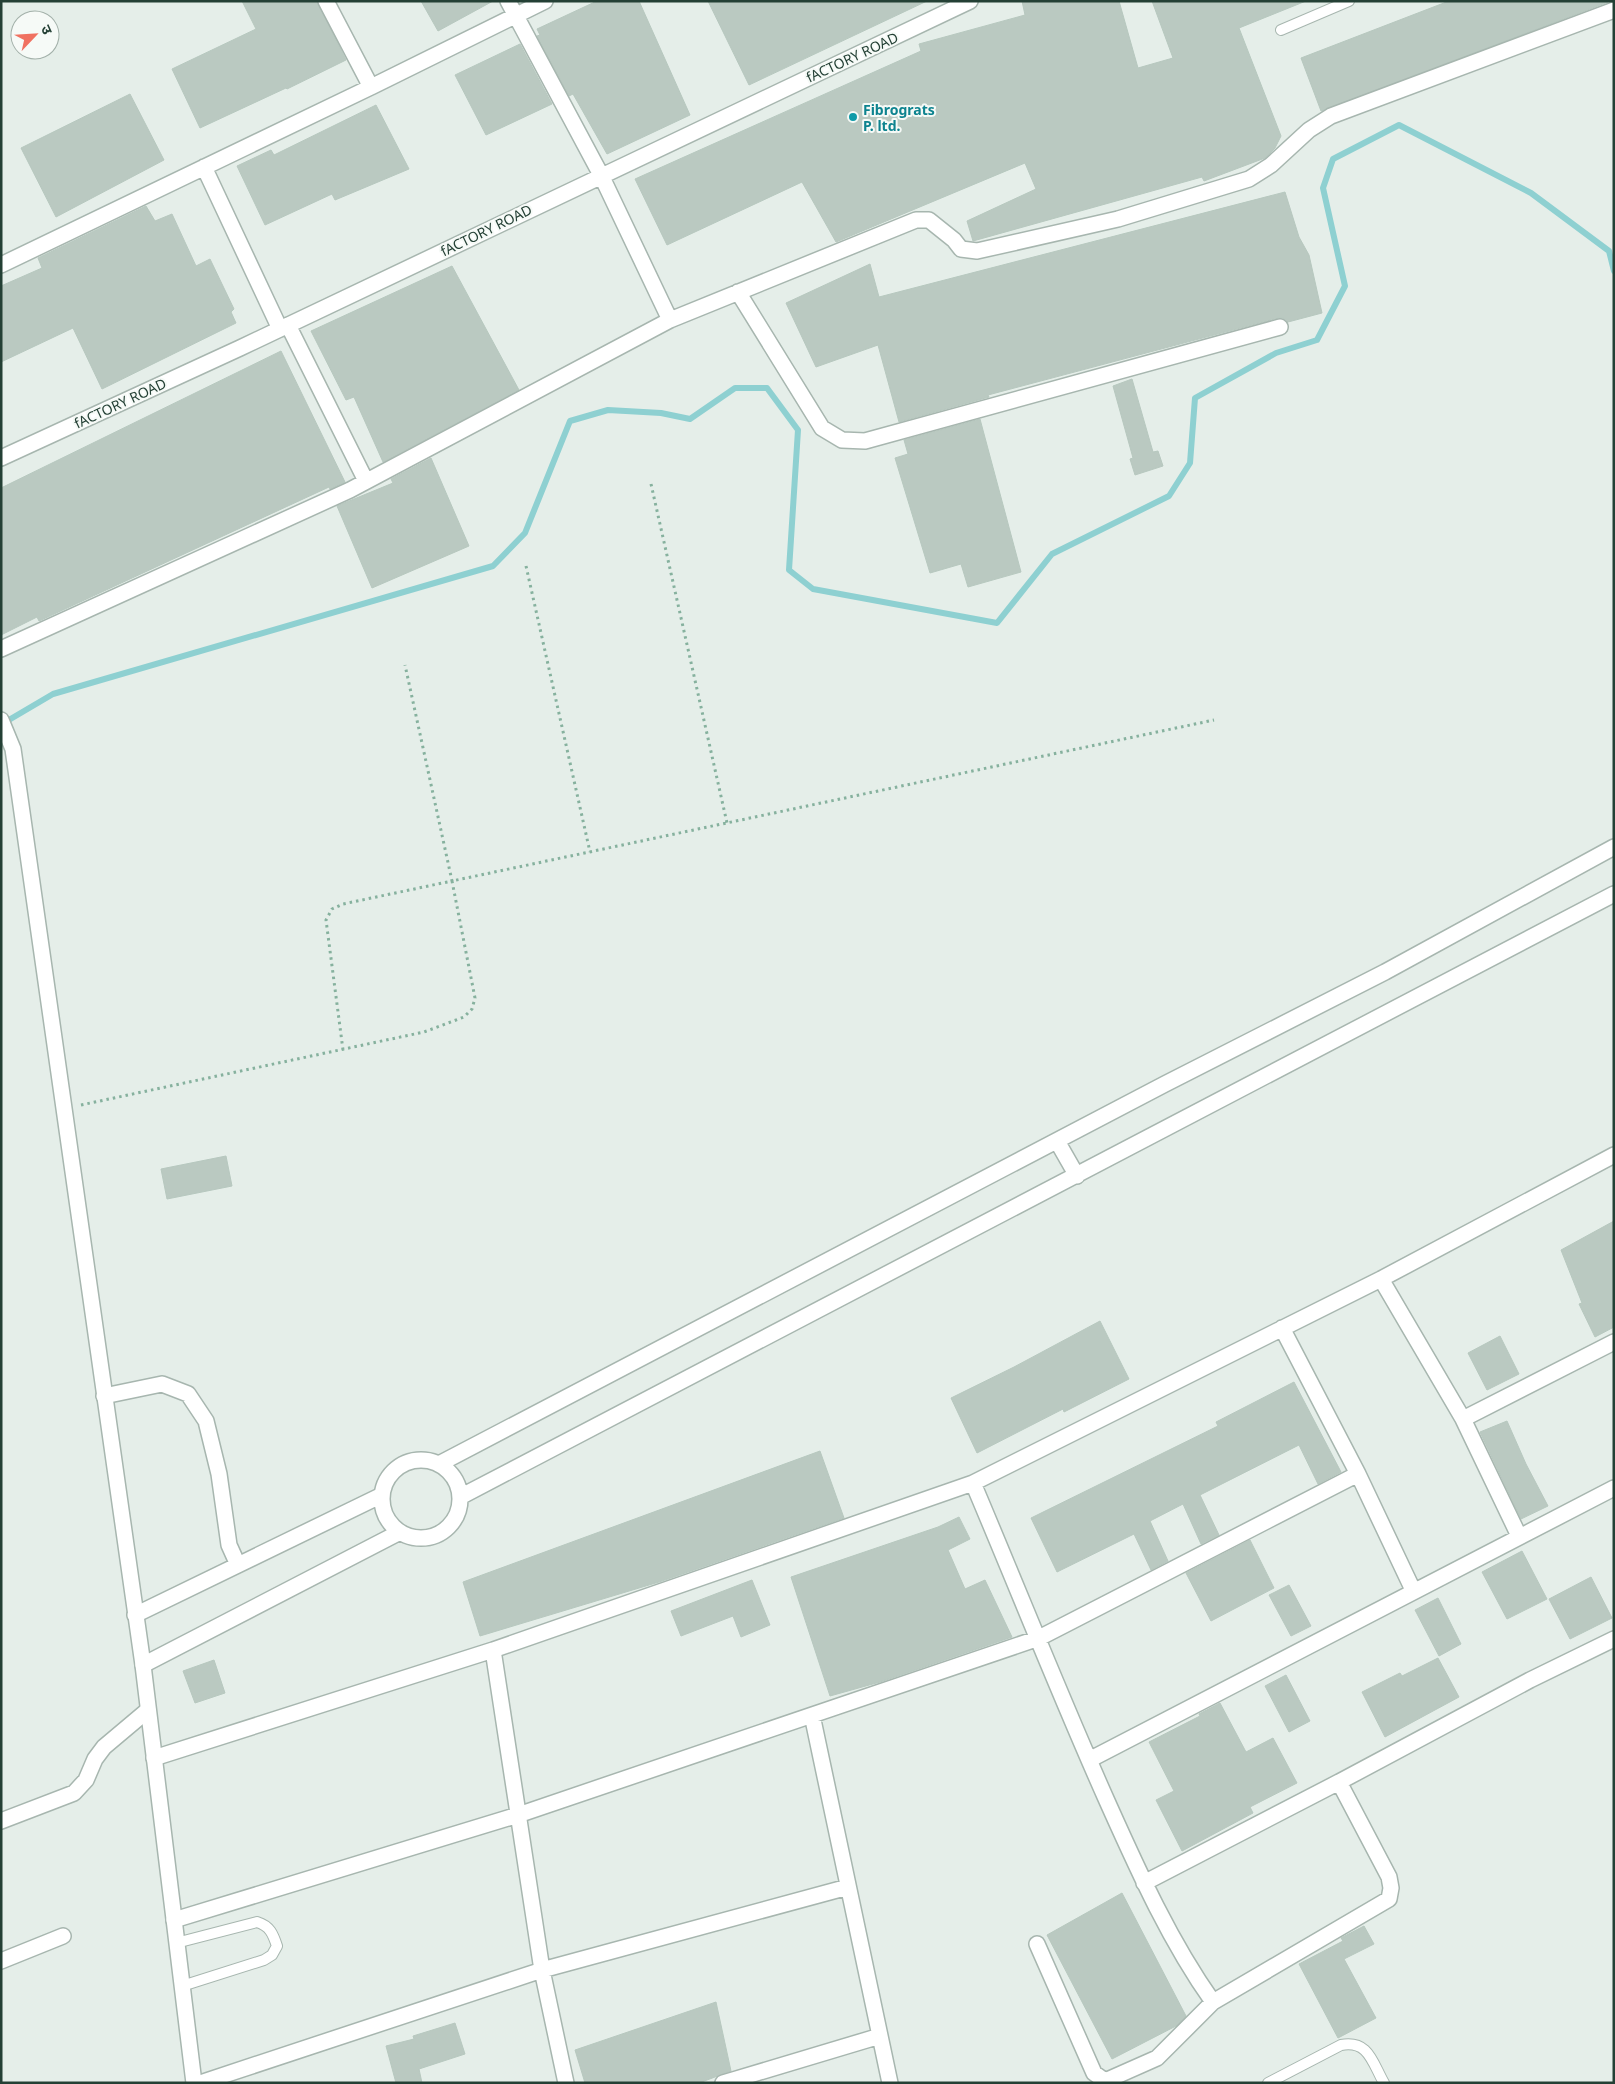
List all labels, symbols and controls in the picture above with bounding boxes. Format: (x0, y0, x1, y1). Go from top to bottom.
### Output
north arrow (10, 10, 60, 60)
text: उ (37, 22, 58, 38)
street label: fACTORY ROAD (803, 27, 901, 87)
place label: Fibrograts P. ltd. (863, 100, 935, 135)
marker: Fibrograts P. ltd. (847, 111, 859, 123)
street label: fACTORY ROAD (437, 200, 535, 260)
street label: fACTORY ROAD (71, 373, 169, 433)

